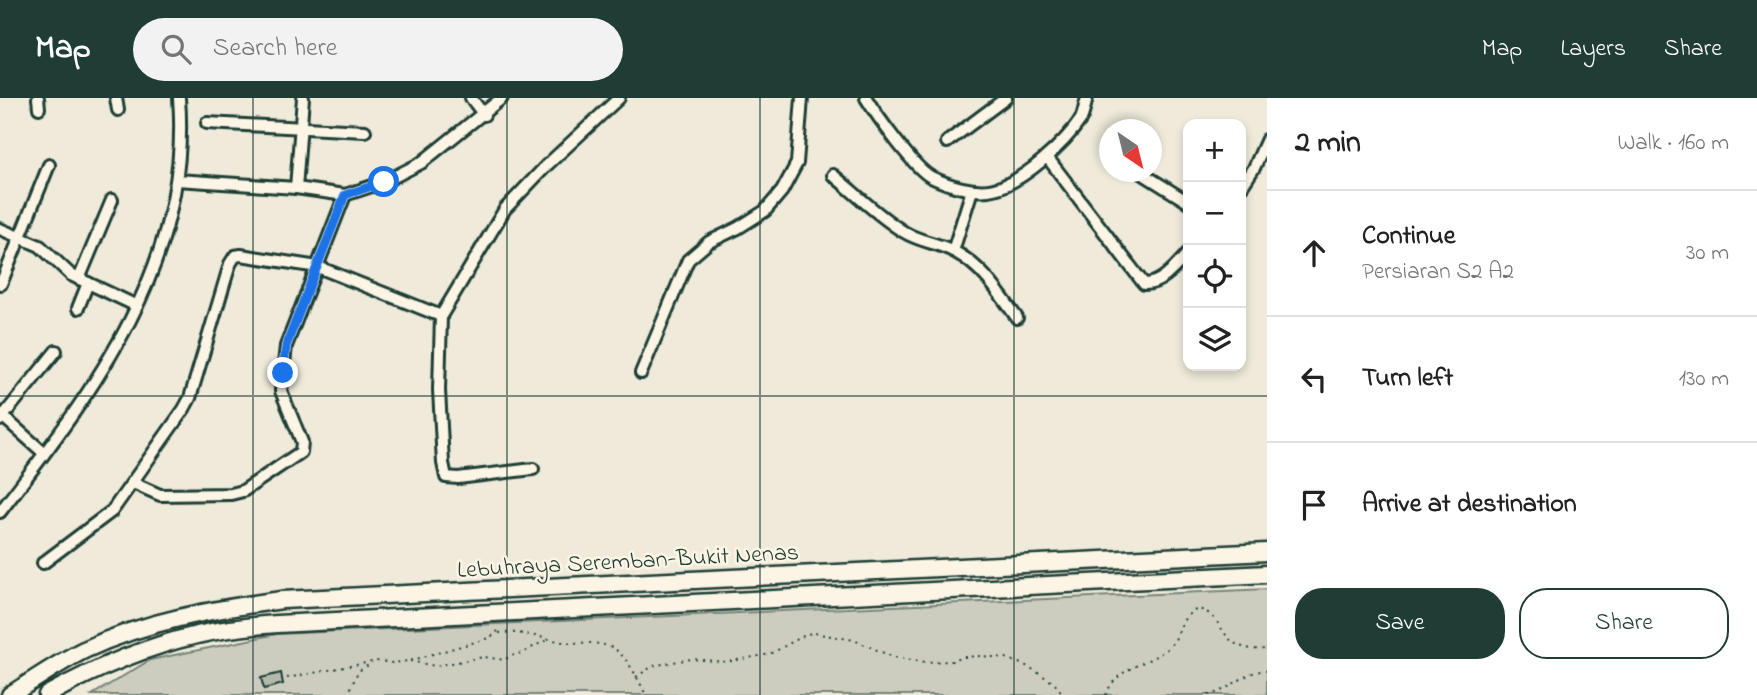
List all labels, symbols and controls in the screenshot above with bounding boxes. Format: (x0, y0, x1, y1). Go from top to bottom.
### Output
search box (133, 18, 623, 81)
text: Map (35, 25, 91, 73)
icon: search (157, 30, 195, 68)
text: Search here (213, 30, 337, 68)
text: Map (1482, 32, 1522, 67)
text: Layers (1560, 32, 1626, 67)
text: Share (1664, 32, 1722, 67)
north arrow (1099, 119, 1162, 182)
map controls (1183, 119, 1246, 371)
button: + (1183, 119, 1246, 182)
text: 2 min (1295, 122, 1361, 166)
text: Walk · 160 m (1617, 127, 1729, 160)
route start (368, 166, 399, 197)
button: − (1183, 182, 1246, 245)
text: Continue (1362, 218, 1455, 256)
icon: ahead (1295, 234, 1333, 272)
text: 30 m (1686, 237, 1729, 270)
button: locate (1183, 245, 1246, 308)
text: Persiaran S2 A2 (1362, 256, 1514, 289)
button: layers (1183, 308, 1246, 371)
route end (267, 357, 298, 388)
icon: left (1295, 360, 1333, 398)
text: Turn left (1362, 360, 1453, 398)
text: 130 m (1679, 363, 1729, 396)
icon: arrive (1295, 486, 1333, 524)
text: Arrive at destination (1362, 486, 1577, 524)
street label: Lebuhraya Seremban-Bukit Nenas (456, 536, 800, 590)
button: Save (1295, 588, 1505, 659)
button: Share (1519, 588, 1729, 659)

